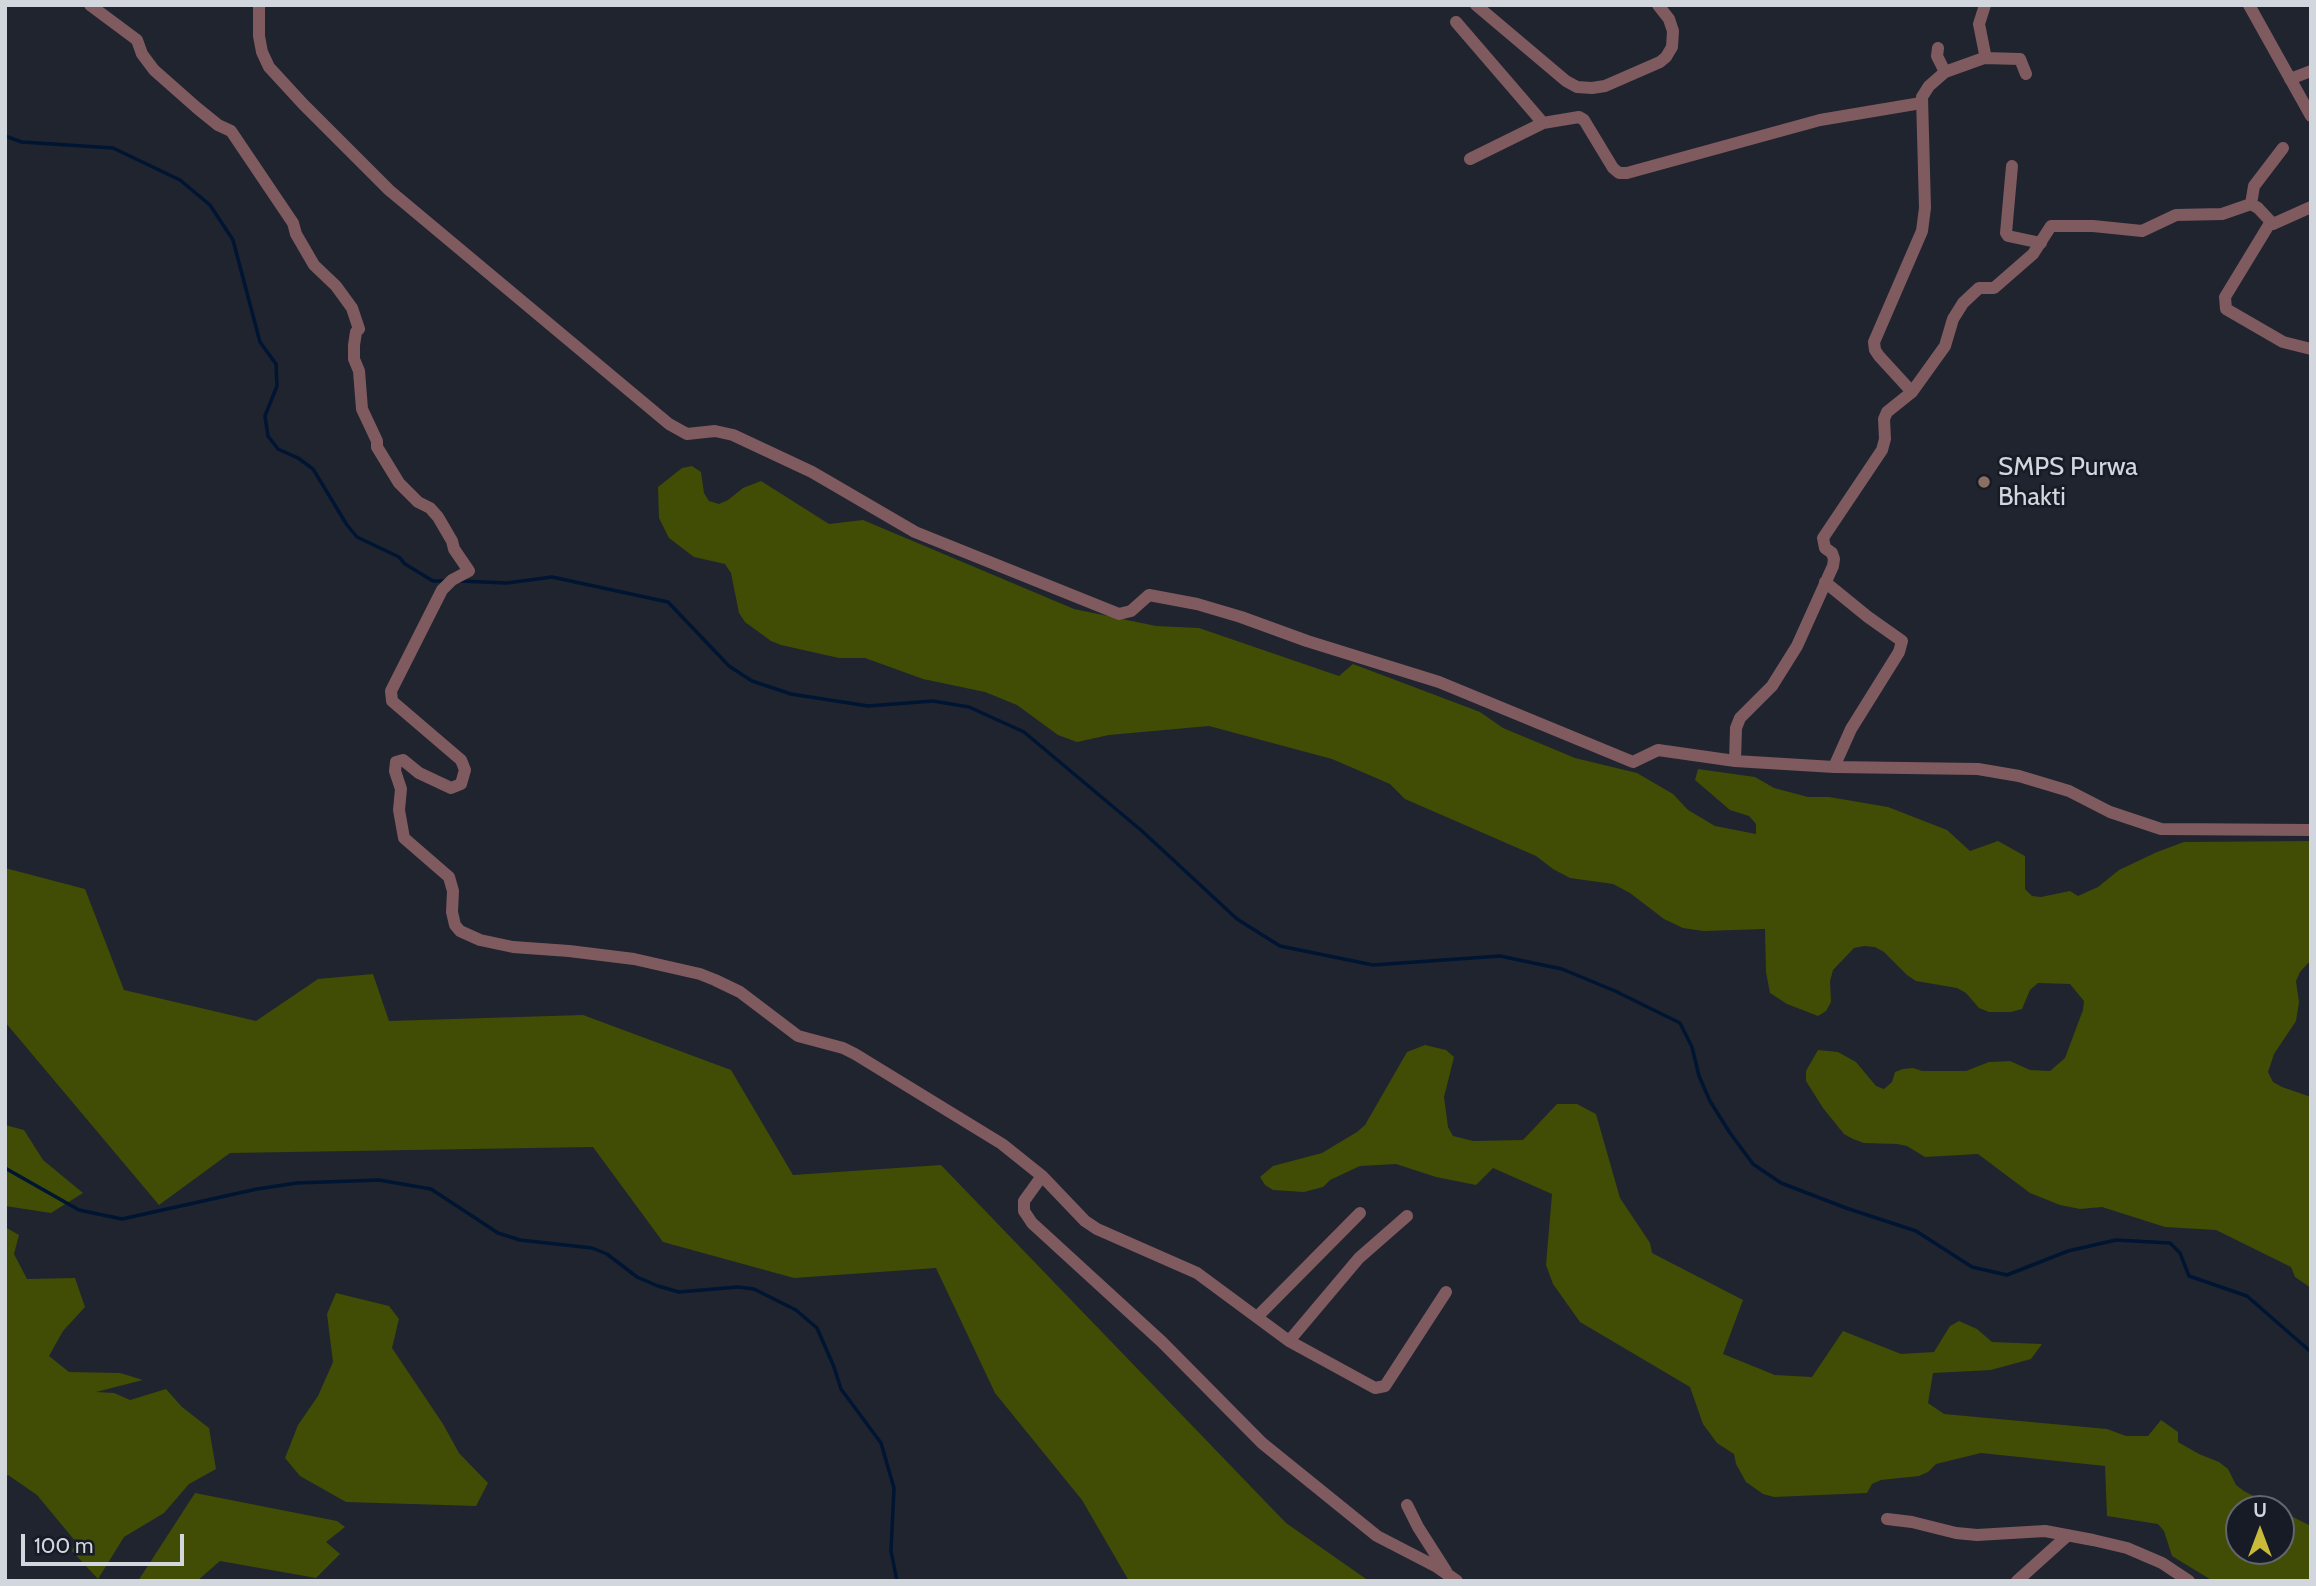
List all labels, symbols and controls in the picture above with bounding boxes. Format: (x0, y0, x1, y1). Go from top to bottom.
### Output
place label: SMPS Purwa Bhakti (1998, 451, 2138, 512)
marker: SMPS Purwa Bhakti (1976, 474, 1992, 490)
north arrow (2225, 1495, 2295, 1565)
text: U (2253, 1499, 2267, 1522)
scale bar (24, 1520, 187, 1564)
text: 100 m (34, 1533, 93, 1558)

